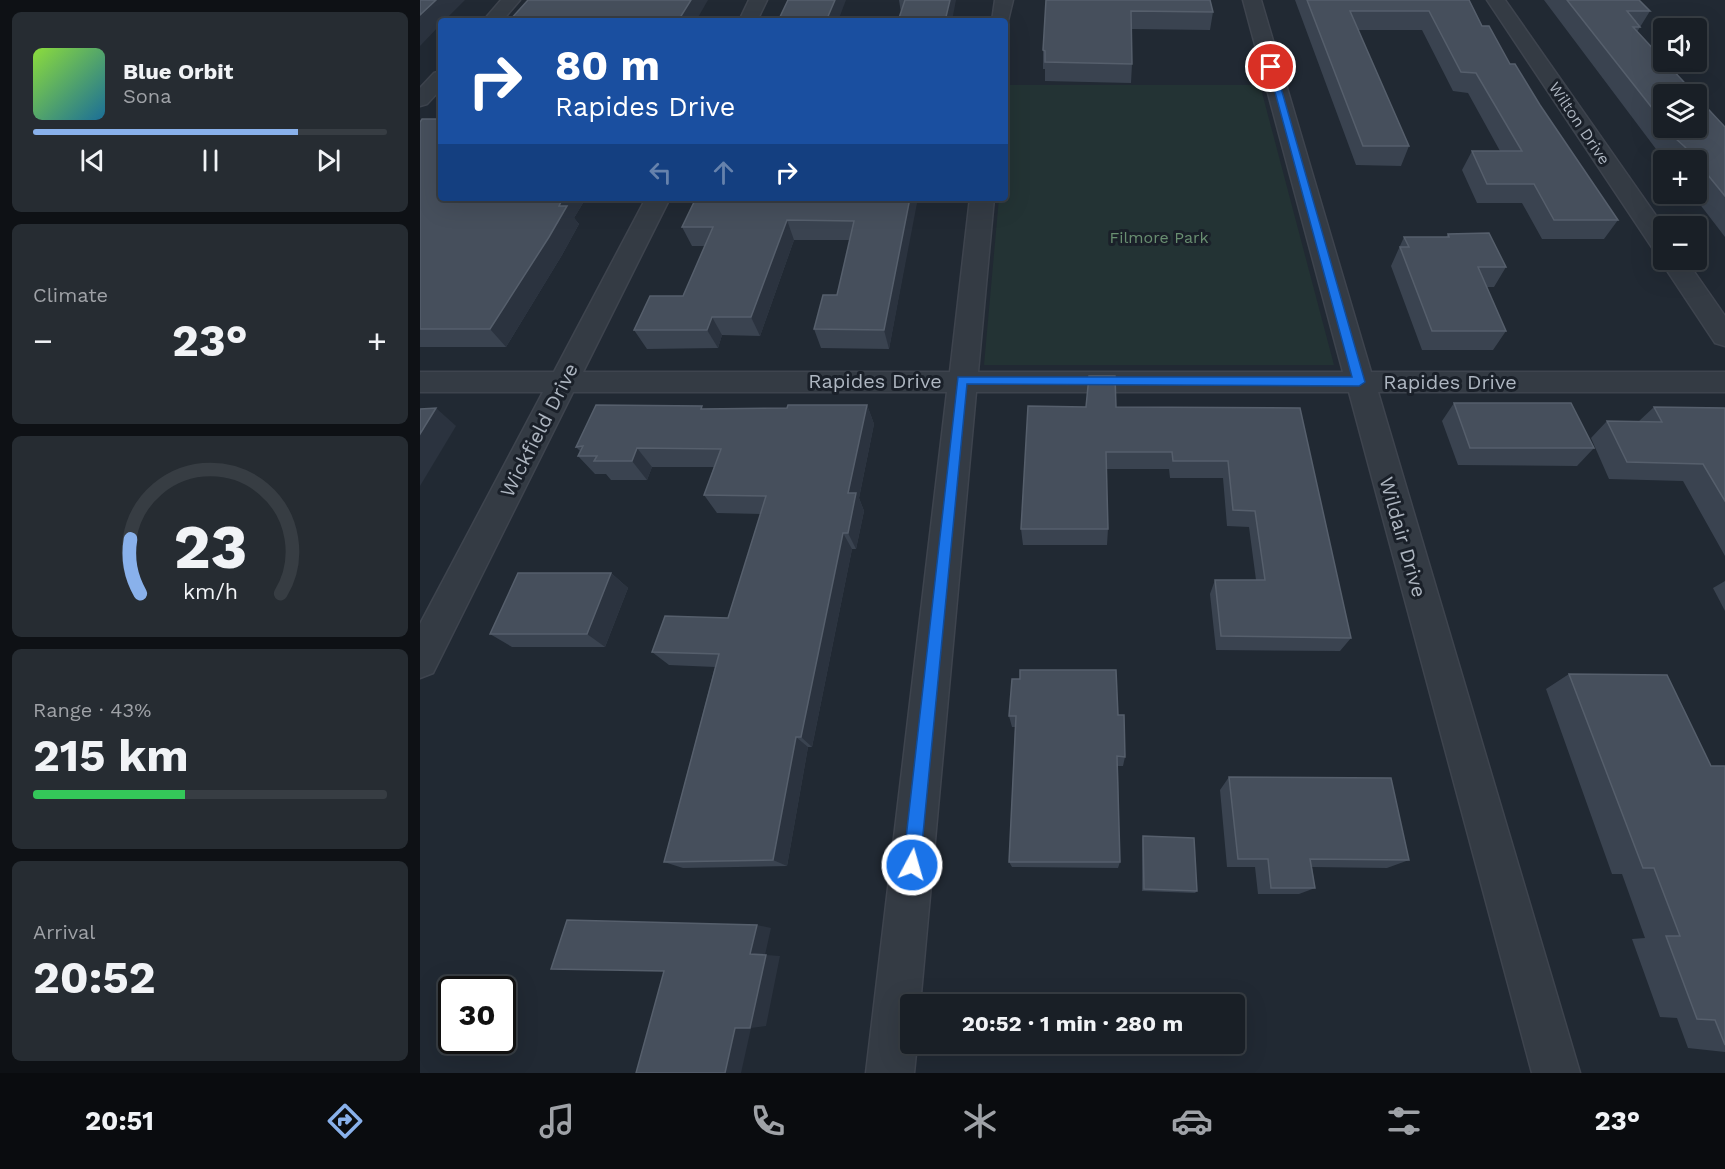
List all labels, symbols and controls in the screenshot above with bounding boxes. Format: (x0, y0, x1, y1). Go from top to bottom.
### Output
map controls (1653, 18, 1707, 270)
button: sound (1653, 18, 1707, 72)
text: 80 m (555, 41, 660, 90)
pin (1245, 41, 1296, 92)
icon: right (456, 42, 534, 120)
icon: arrive (1254, 50, 1287, 83)
text: Blue Orbit (123, 59, 233, 84)
street label: Wilton Drive (1545, 78, 1614, 168)
text: Sona (123, 84, 172, 108)
button: layers (1653, 84, 1707, 138)
text: Rapides Drive (555, 91, 735, 123)
icon: previous (76, 144, 109, 177)
icon: pause (194, 144, 227, 177)
icon: next (312, 144, 345, 177)
button: + (1653, 150, 1707, 204)
icon: left (644, 156, 677, 189)
icon: ahead (707, 156, 740, 189)
icon: right (770, 156, 803, 189)
button: − (1653, 216, 1707, 270)
park label: Filmore Park (1109, 228, 1209, 247)
text: Climate (33, 283, 108, 307)
text: 23° (172, 314, 248, 367)
text: − (33, 321, 53, 360)
text: + (367, 321, 387, 360)
street label: Wickfield Drive (495, 359, 583, 501)
street label: Rapides Drive (808, 369, 942, 393)
street label: Rapides Drive (1383, 370, 1517, 394)
street label: Wildair Drive (1374, 474, 1432, 600)
text: 23 (173, 510, 247, 583)
text: km/h (182, 579, 238, 604)
text: Range · 43% (33, 698, 151, 722)
text: 215 km (33, 729, 189, 782)
position arrow (880, 833, 944, 897)
text: Arrival (33, 920, 95, 944)
text: 20:52 (33, 951, 155, 1004)
speed limit sign: 30 (438, 976, 516, 1054)
text: 20:52 · 1 min · 280 m (962, 1011, 1183, 1036)
icon: directions (324, 1100, 366, 1142)
icon: music (536, 1100, 578, 1142)
icon: phone (747, 1100, 789, 1142)
icon: climate (959, 1100, 1001, 1142)
icon: car (1171, 1100, 1213, 1142)
icon: filters (1383, 1100, 1425, 1142)
text: 20:51 (85, 1105, 154, 1137)
text: 23° (1595, 1105, 1640, 1137)

